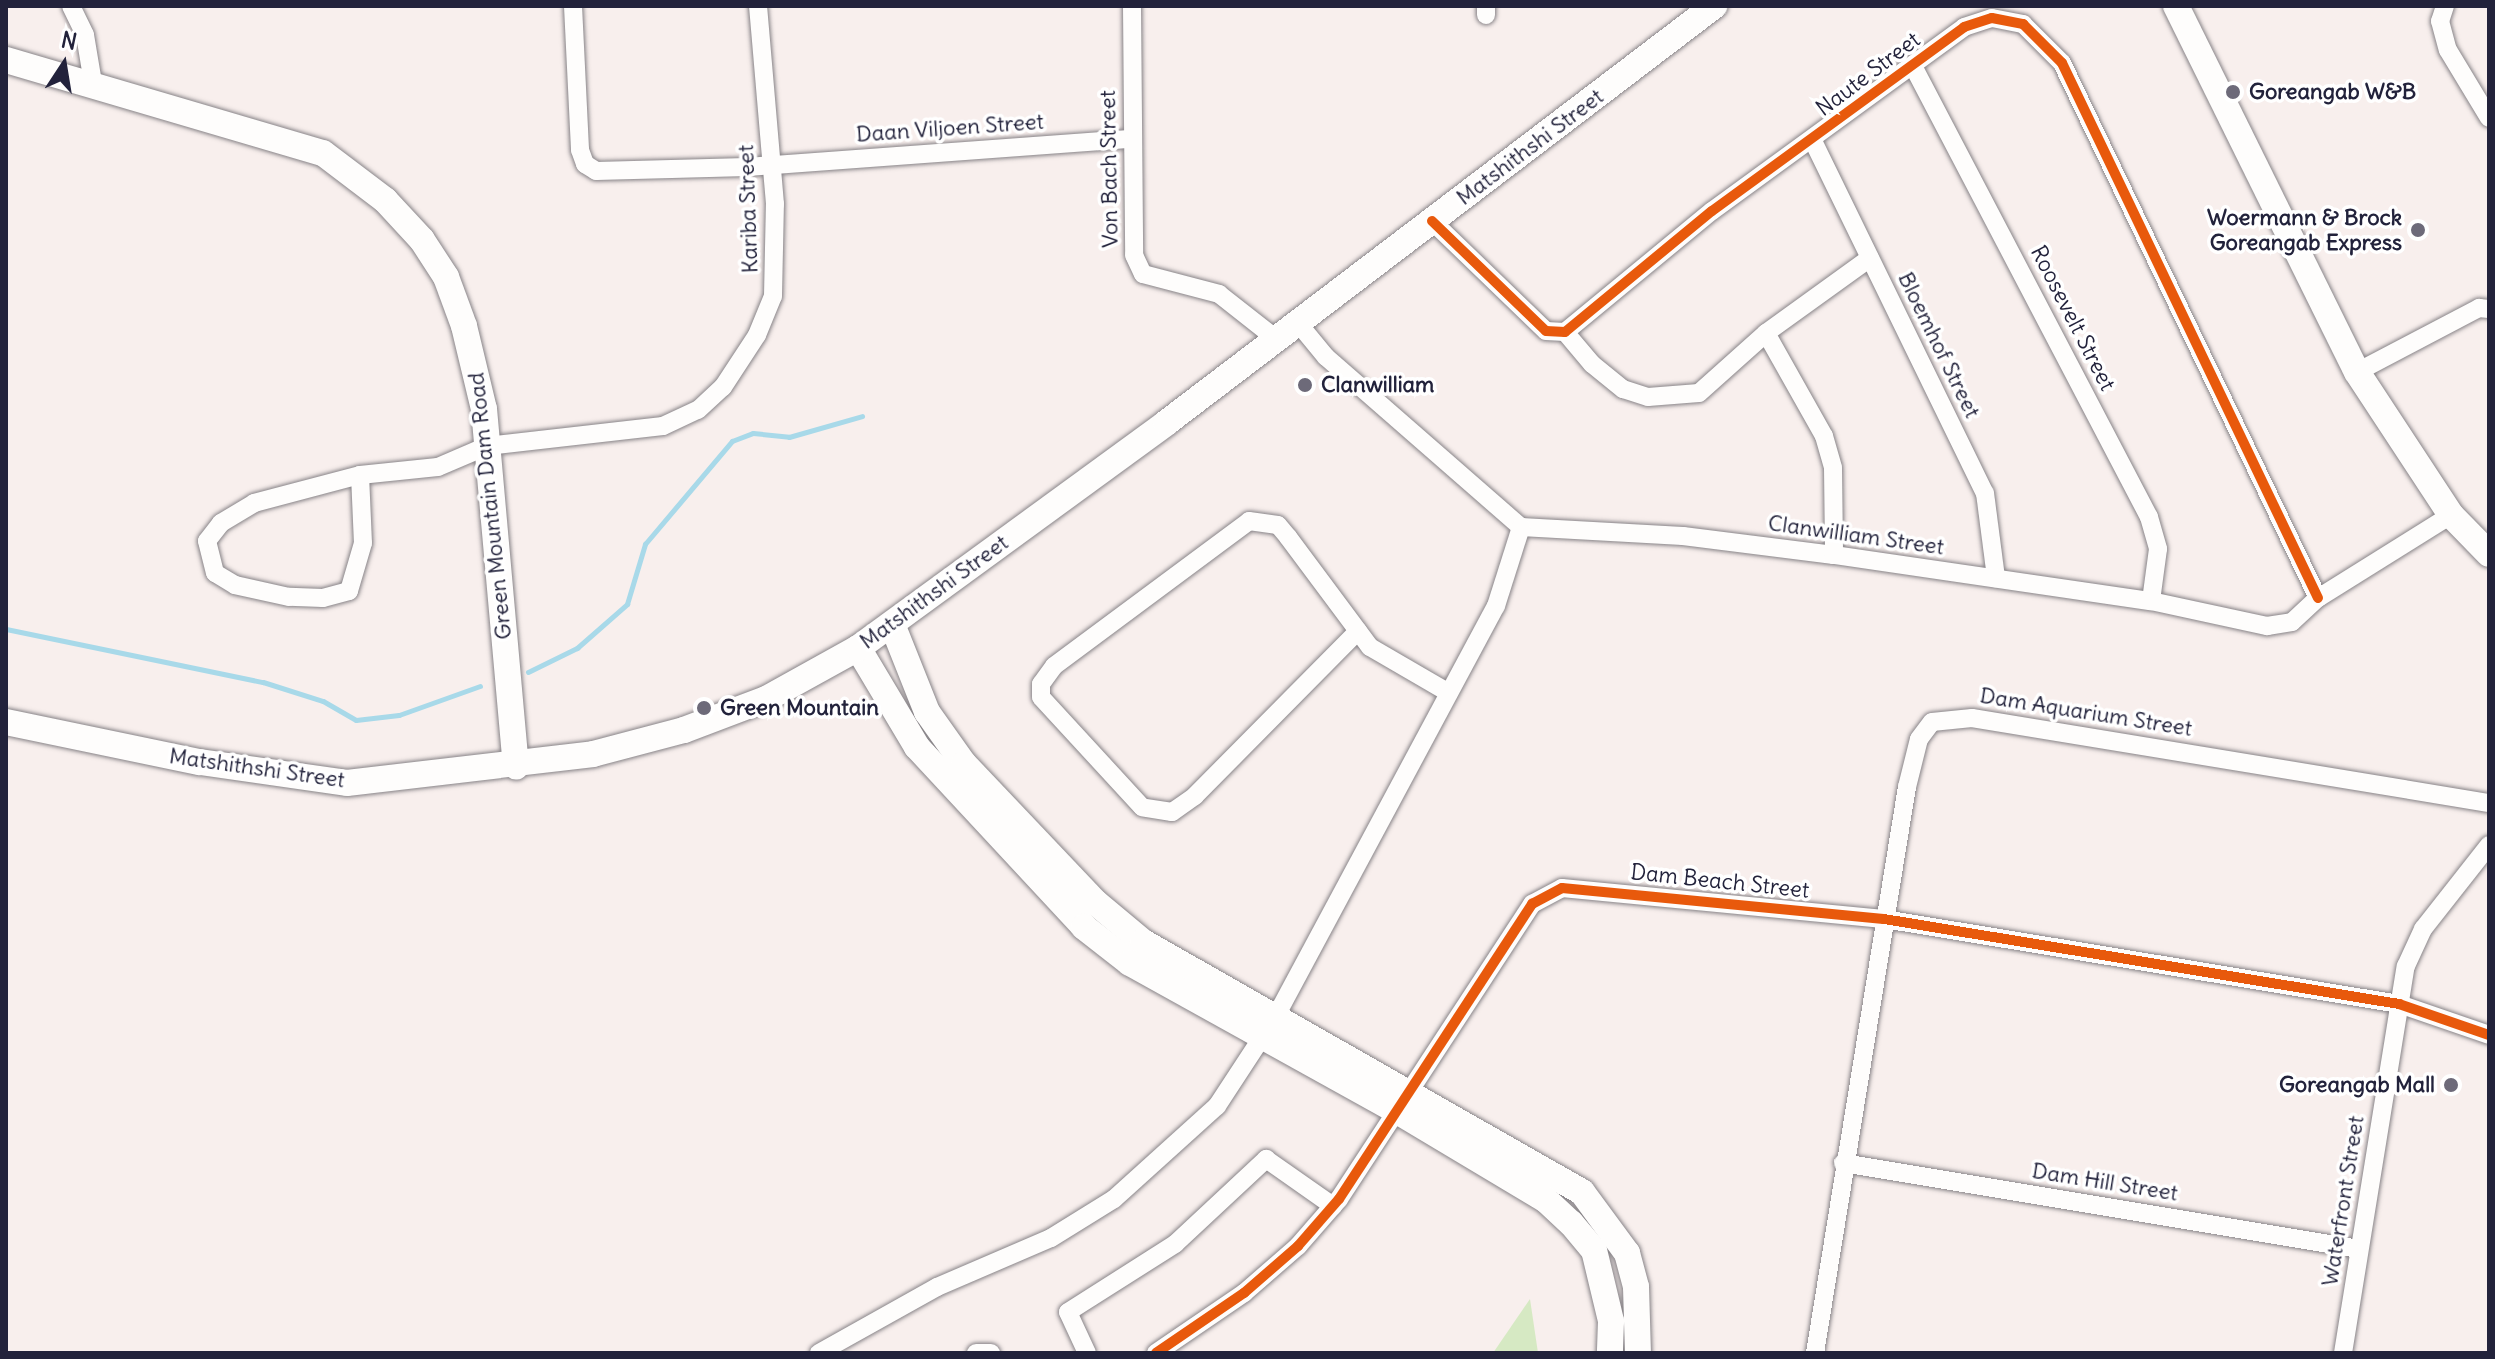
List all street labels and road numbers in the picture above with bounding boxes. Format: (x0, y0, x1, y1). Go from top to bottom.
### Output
street label: Naute Street (1811, 26, 1925, 122)
street label: Matshithshi Street (1451, 83, 1609, 211)
street label: Von Bach Street (1094, 90, 1124, 248)
street label: Daan Viljoen Street (855, 108, 1045, 148)
street label: Kariba Street (733, 144, 763, 274)
street label: Roosevelt Street (2025, 241, 2121, 395)
street label: Bloemhof Street (1892, 268, 1986, 422)
street label: Green Mountain Dam Road (463, 371, 517, 641)
street label: Clanwilliam Street (1766, 510, 1946, 560)
street label: Matshithshi Street (855, 529, 1013, 655)
street label: Dam Aquarium Street (1978, 682, 2194, 742)
street label: Matshithshi Street (168, 743, 346, 793)
street label: Dam Beach Street (1629, 859, 1811, 903)
street label: Waterfront Street (2317, 1114, 2369, 1288)
street label: Dam Hill Street (2030, 1157, 2180, 1207)

